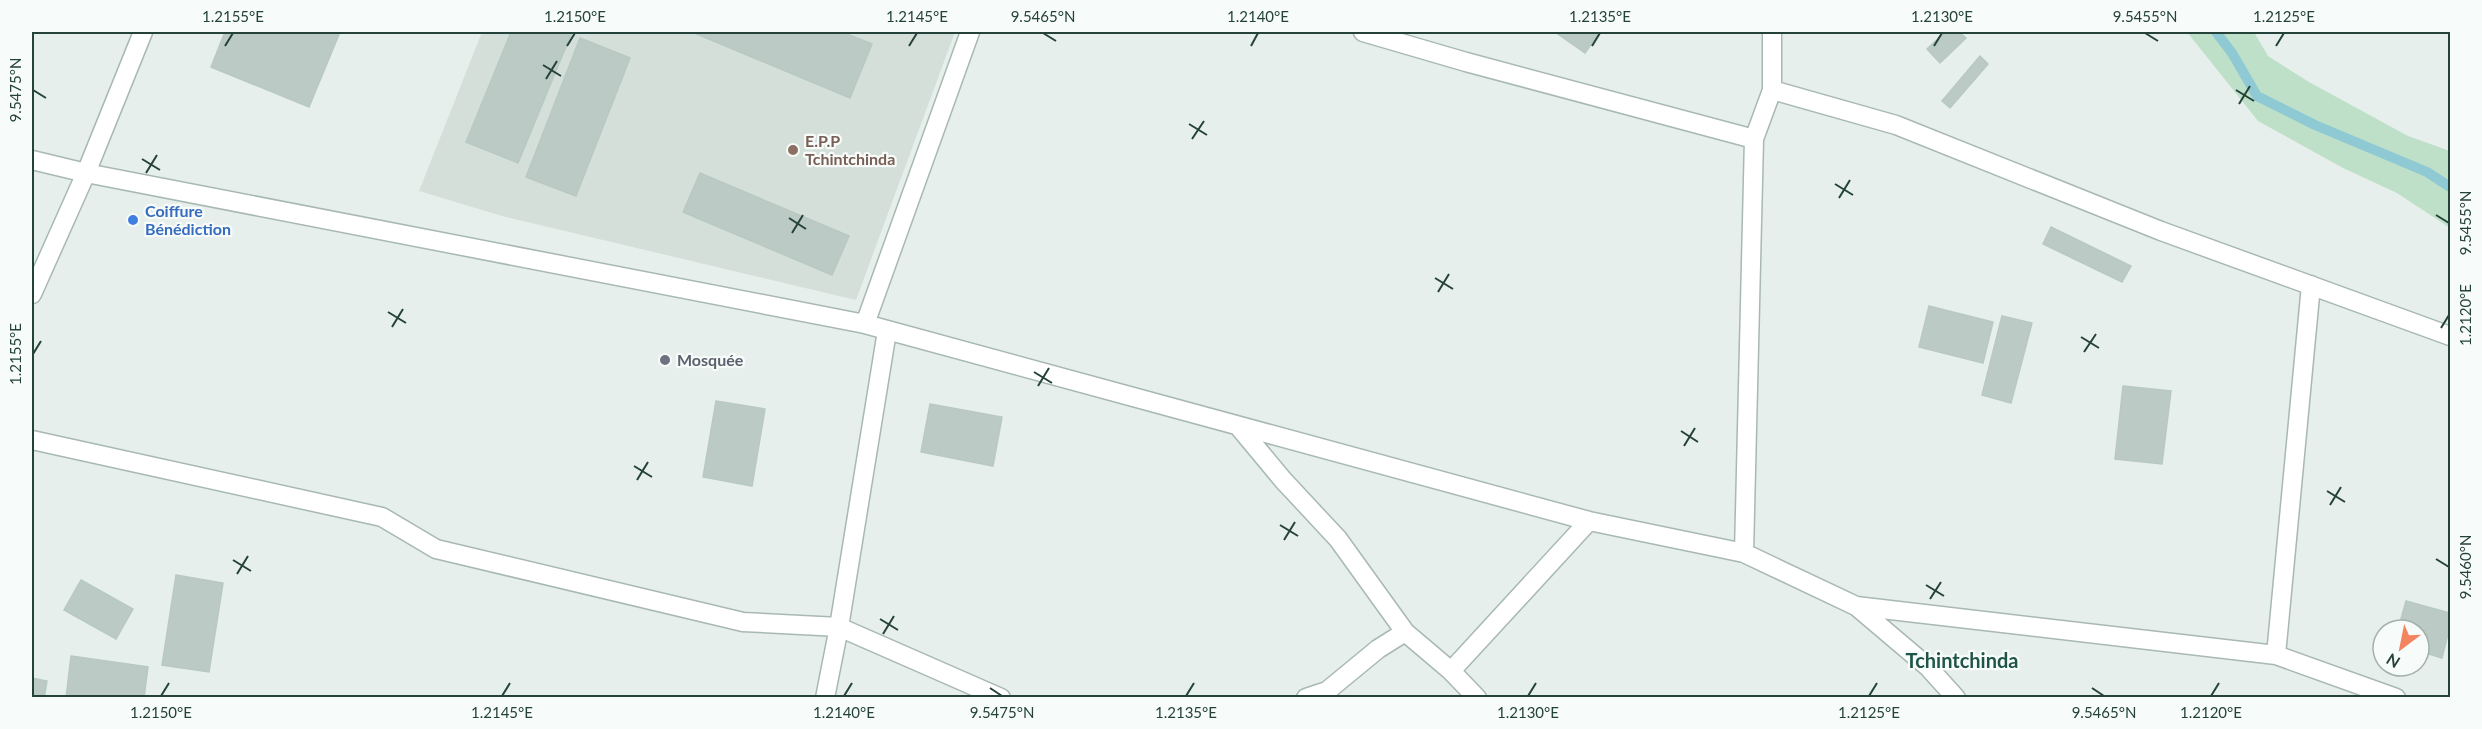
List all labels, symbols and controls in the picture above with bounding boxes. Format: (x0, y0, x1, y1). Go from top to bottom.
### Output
text: 1.2155°E (202, 7, 264, 25)
text: 1.2150°E (544, 7, 606, 25)
text: 1.2145°E (886, 7, 948, 25)
text: 9.5465°N (1011, 7, 1075, 25)
text: 1.2140°E (1227, 7, 1289, 25)
text: 1.2135°E (1569, 7, 1631, 25)
text: 1.2130°E (1911, 7, 1973, 25)
text: 9.5455°N (2113, 7, 2177, 25)
text: 1.2125°E (2253, 7, 2315, 25)
text: 9.5475°N (6, 58, 24, 122)
place label: E.P.P Tchintchinda (805, 131, 895, 168)
marker: E.P.P Tchintchinda (786, 143, 800, 157)
text: 9.5455°N (2456, 191, 2474, 255)
place label: Coiffure Bénédiction (145, 201, 231, 238)
marker: Coiffure Bénédiction (126, 213, 140, 227)
text: 1.2120°E (2456, 284, 2474, 346)
text: 1.2155°E (6, 323, 24, 385)
place label: Mosquée (677, 350, 744, 369)
marker: Mosquée (658, 353, 672, 367)
text: 9.5460°N (2456, 535, 2474, 599)
north arrow (2371, 618, 2431, 678)
district label: Tchintchinda (1906, 648, 2018, 672)
text: N (2383, 650, 2403, 672)
text: 1.2150°E (130, 703, 192, 721)
text: 1.2145°E (471, 703, 533, 721)
text: 1.2140°E (813, 703, 875, 721)
text: 9.5475°N (970, 703, 1034, 721)
text: 1.2135°E (1155, 703, 1217, 721)
text: 1.2130°E (1497, 703, 1559, 721)
text: 1.2125°E (1838, 703, 1900, 721)
text: 9.5465°N (2072, 703, 2136, 721)
text: 1.2120°E (2180, 703, 2242, 721)

